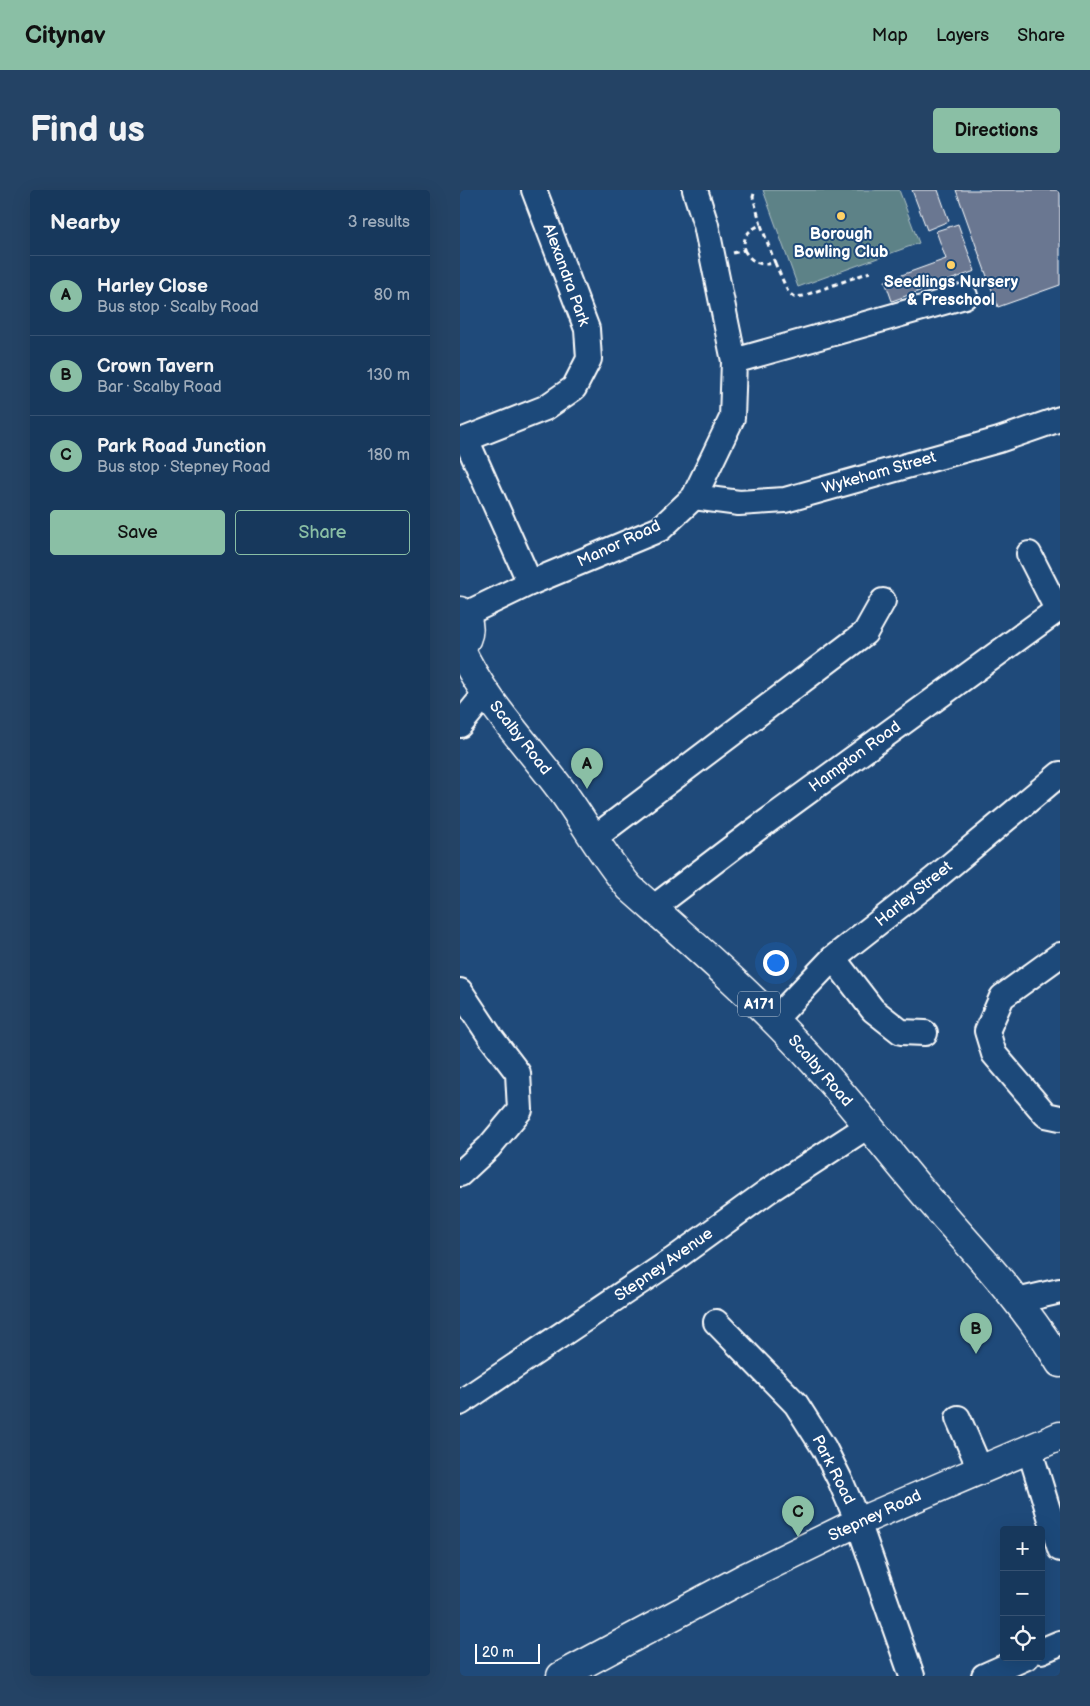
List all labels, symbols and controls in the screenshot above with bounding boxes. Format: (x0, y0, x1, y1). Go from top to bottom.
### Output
text: Citynav (25, 21, 106, 50)
text: Map (872, 25, 908, 46)
text: Layers (936, 25, 989, 46)
text: Share (1017, 25, 1065, 46)
button: Directions (933, 108, 1060, 153)
text: Find us (30, 109, 145, 152)
text: Nearby (50, 210, 120, 235)
marker: Borough Bowling Club (835, 210, 847, 222)
text: 3 results (348, 213, 410, 232)
street label: Alexandra Park (539, 221, 593, 329)
place label: Borough Bowling Club (794, 225, 889, 262)
marker: Seedlings Nursery & Preschool (945, 259, 957, 271)
place label: Seedlings Nursery & Preschool (884, 273, 1019, 310)
text: Harley Close (97, 275, 208, 298)
text: A (61, 286, 71, 305)
text: 80 m (374, 286, 410, 305)
text: Bus stop · Scalby Road (97, 298, 259, 317)
text: Crown Tavern (97, 355, 214, 378)
text: B (60, 366, 72, 385)
text: 130 m (367, 366, 410, 385)
text: Bar · Scalby Road (97, 378, 222, 397)
text: Park Road Junction (97, 435, 266, 458)
text: C (60, 446, 72, 465)
text: 180 m (368, 446, 410, 465)
street label: Wykeham Street (820, 448, 938, 498)
text: Bus stop · Stepney Road (97, 458, 270, 477)
button: Save (50, 510, 225, 555)
button: Share (235, 510, 410, 555)
street label: Manor Road (574, 516, 664, 572)
street label: Scalby Road (485, 697, 555, 779)
street label: Hampton Road (805, 717, 905, 797)
pin: A (571, 748, 603, 789)
street label: Harley Street (872, 857, 956, 931)
your location (763, 950, 789, 976)
road number: A171 (738, 992, 780, 1016)
street label: Scalby Road (784, 1031, 856, 1111)
street label: Stepney Avenue (611, 1224, 717, 1306)
pin: B (960, 1313, 992, 1354)
street label: Park Road (807, 1432, 859, 1508)
street label: Stepney Road (825, 1486, 925, 1546)
pin: C (782, 1496, 814, 1537)
map controls (1000, 1526, 1045, 1661)
button: + (1000, 1526, 1045, 1571)
button: − (1000, 1571, 1045, 1616)
button: locate (1000, 1616, 1045, 1661)
scale bar (475, 1641, 540, 1664)
text: 20 m (482, 1644, 514, 1661)

